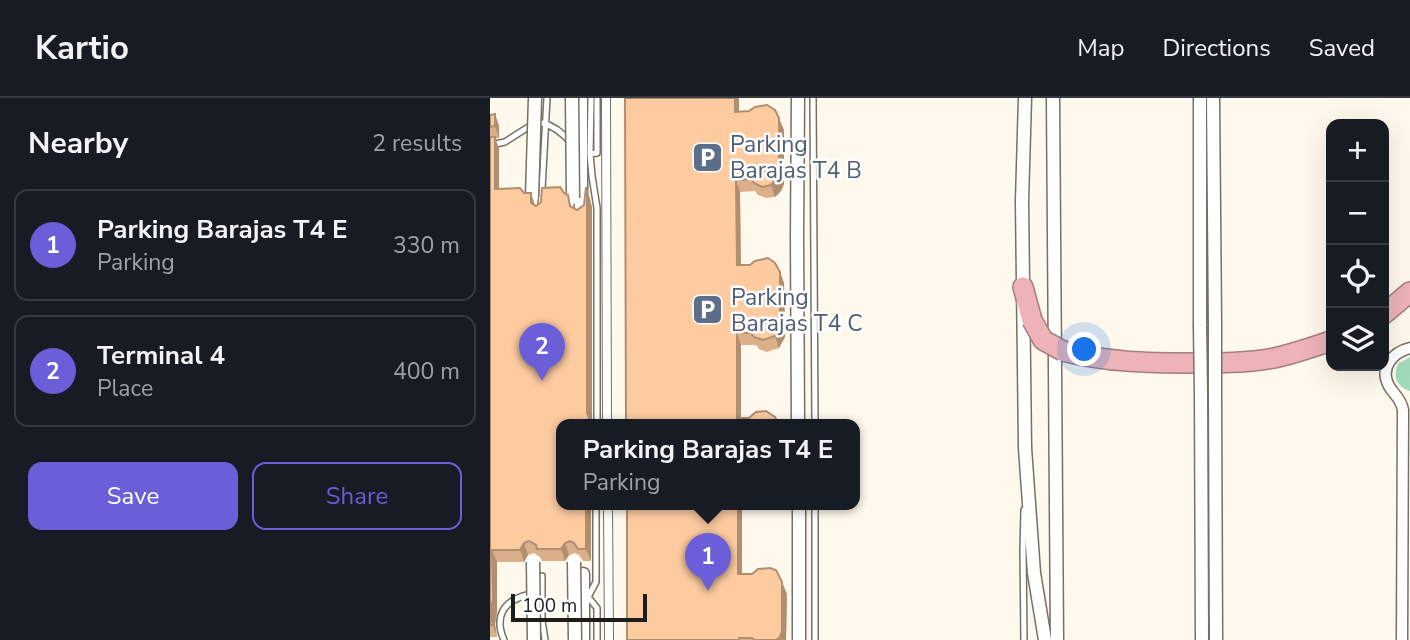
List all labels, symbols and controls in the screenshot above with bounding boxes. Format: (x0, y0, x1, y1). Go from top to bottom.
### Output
text: Kartio (35, 26, 129, 71)
text: Map (1077, 32, 1124, 64)
text: Directions (1162, 32, 1271, 64)
text: Saved (1309, 32, 1375, 64)
map controls (1326, 119, 1389, 371)
button: + (1326, 119, 1389, 182)
text: Nearby (28, 123, 128, 164)
text: 2 results (372, 128, 462, 159)
place label: Parking Barajas T4 B (730, 129, 862, 186)
parking icon: Parking Barajas T4 B (690, 140, 724, 174)
button: − (1326, 182, 1389, 245)
text: Parking Barajas T4 E (97, 212, 348, 247)
text: 1 (46, 230, 60, 261)
text: 330 m (393, 230, 460, 261)
button: locate (1326, 245, 1389, 308)
text: Parking (97, 247, 175, 278)
place label: Parking Barajas T4 C (731, 282, 863, 339)
parking icon: Parking Barajas T4 C (691, 293, 725, 327)
button: layers (1326, 308, 1389, 371)
pin: 2 (519, 323, 565, 381)
your location (1067, 332, 1101, 366)
text: Terminal 4 (97, 338, 225, 373)
text: 2 (46, 356, 60, 387)
text: 400 m (393, 356, 460, 387)
text: Place (97, 373, 153, 404)
popup (556, 419, 860, 510)
text: Parking Barajas T4 E (583, 432, 833, 467)
button: Save (28, 462, 238, 530)
button: Share (252, 462, 462, 530)
text: Parking (583, 467, 661, 498)
pin: 1 (685, 533, 731, 591)
scale bar (511, 591, 648, 623)
text: 100 m (522, 593, 577, 619)

